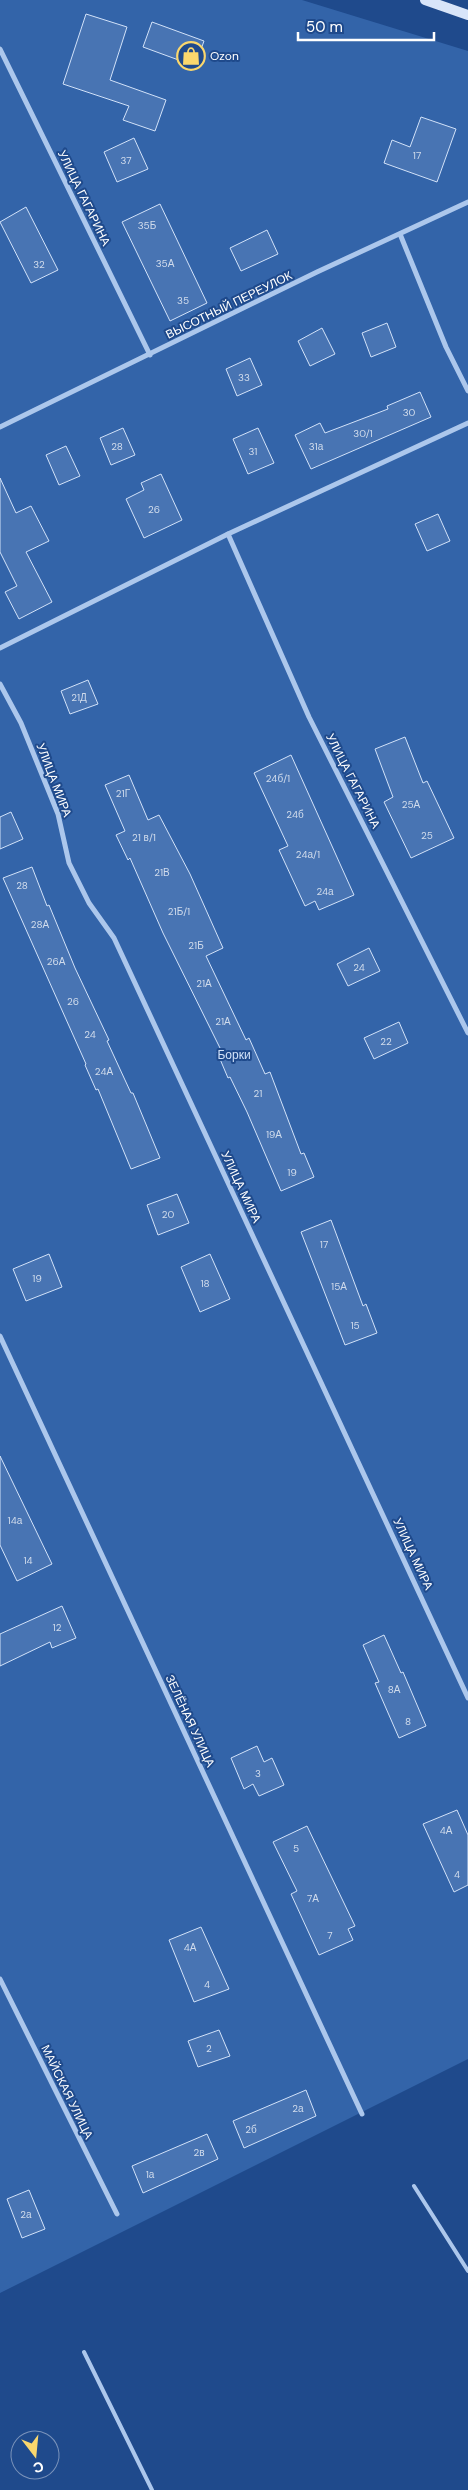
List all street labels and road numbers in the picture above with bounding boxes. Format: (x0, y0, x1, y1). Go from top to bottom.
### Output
street label: УЛИЦА ГАГАРИНА (54, 148, 114, 248)
street label: ВЫСОТНЫЙ ПЕРЕУЛОК (163, 267, 295, 343)
street label: УЛИЦА ГАГАРИНА (322, 731, 384, 831)
street label: УЛИЦА МИРА (33, 741, 75, 819)
street label: УЛИЦА МИРА (217, 1148, 265, 1226)
street label: УЛИЦА МИРА (389, 1515, 437, 1593)
street label: ЗЕЛЁНАЯ УЛИЦА (162, 1672, 218, 1770)
street label: МАЙСКАЯ УЛИЦА (37, 2042, 97, 2142)

